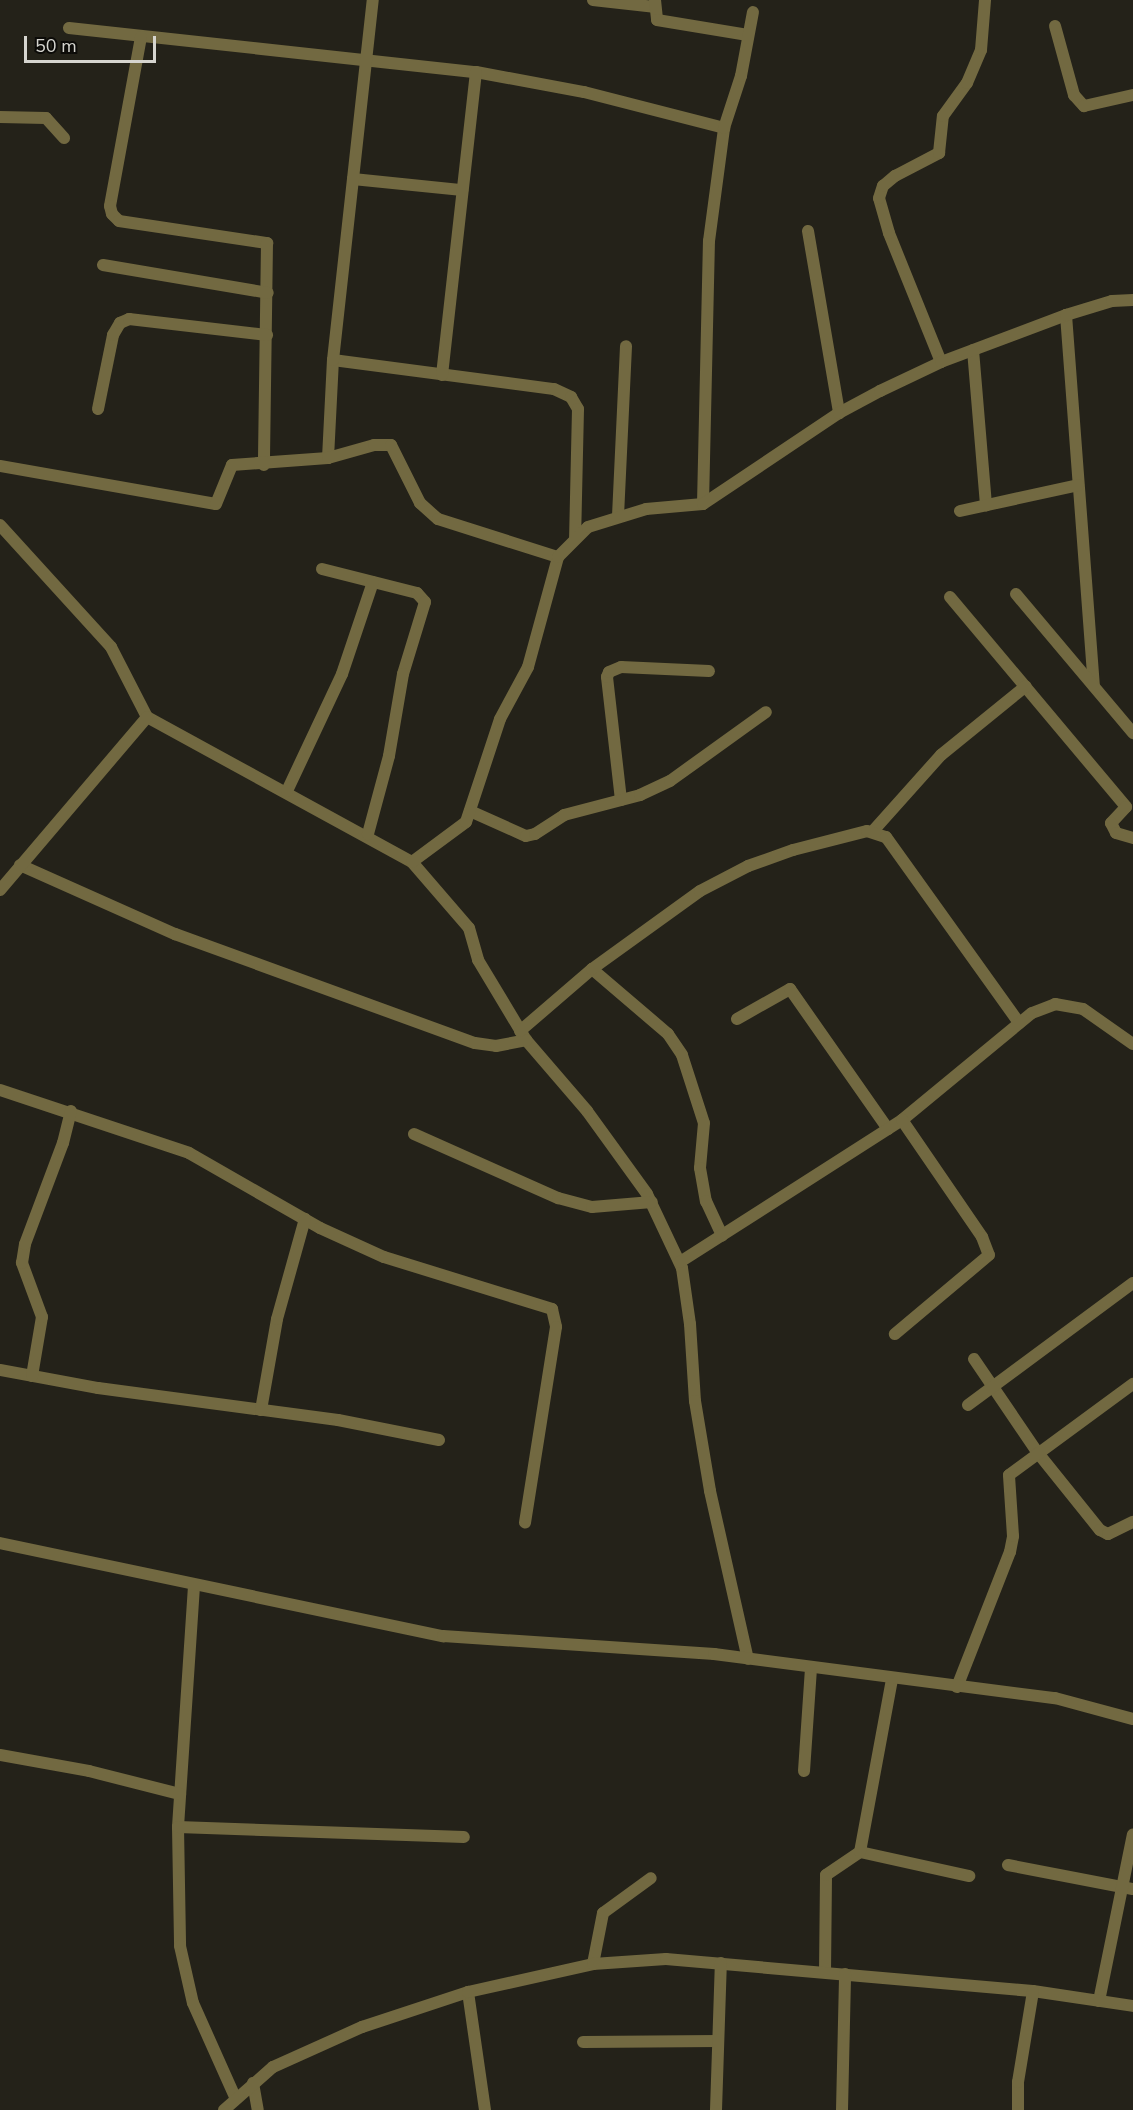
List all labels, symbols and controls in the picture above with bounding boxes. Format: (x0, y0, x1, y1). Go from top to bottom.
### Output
scale bar (27, 24, 159, 62)
text: 50 m (35, 34, 77, 58)

